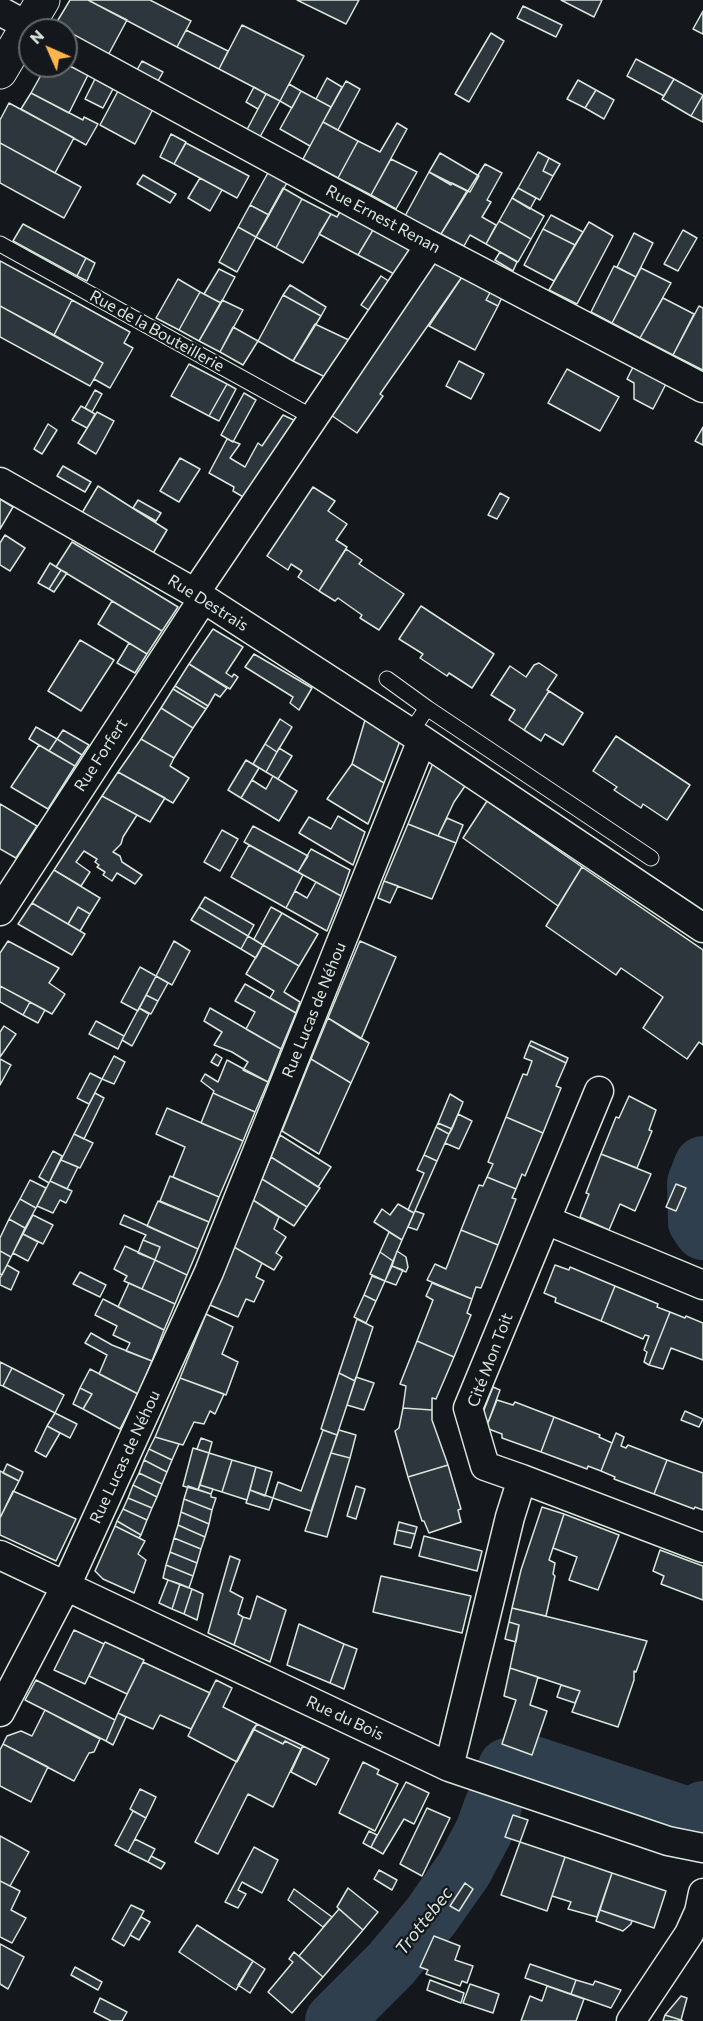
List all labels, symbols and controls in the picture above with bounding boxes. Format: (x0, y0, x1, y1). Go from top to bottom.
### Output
north arrow (18, 18, 78, 78)
text: N (25, 25, 47, 47)
street label: Rue Ernest Renan (323, 181, 443, 257)
street label: Rue de la Bouteillerie (86, 286, 228, 376)
street label: Rue Destrais (164, 571, 252, 635)
street label: Rue Forfert (70, 715, 132, 795)
street label: Rue Lucas de Néhou (278, 939, 350, 1081)
street label: Cité Mon Toit (463, 1310, 517, 1410)
street label: Rue Lucas de Néhou (86, 1387, 164, 1527)
street label: Rue du Bois (303, 1692, 387, 1744)
water label: Trottebec (391, 1883, 457, 1959)

